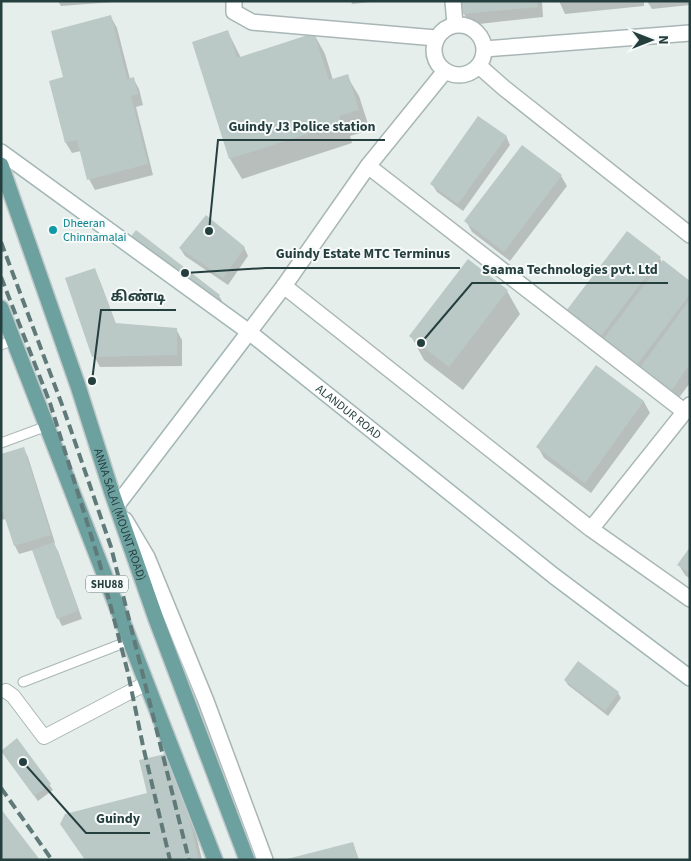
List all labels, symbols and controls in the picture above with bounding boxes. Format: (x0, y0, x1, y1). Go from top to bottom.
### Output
north arrow (626, 15, 676, 65)
text: N (653, 35, 673, 45)
callout: Guindy J3 Police station (218, 111, 385, 140)
text: Guindy J3 Police station (228, 117, 376, 137)
place label: Dheeran Chinnamalai (63, 215, 127, 246)
marker: Dheeran Chinnamalai (47, 224, 59, 236)
callout: Guindy Estate MTC Terminus (266, 239, 460, 268)
text: Guindy Estate MTC Terminus (276, 244, 450, 264)
callout: Saama Technologies pvt. Ltd (472, 254, 668, 283)
text: Saama Technologies pvt. Ltd (482, 260, 658, 280)
callout: கிண்டி (101, 281, 176, 310)
text: கிண்டி (111, 287, 165, 307)
street label: ALANDUR ROAD (312, 381, 385, 444)
street label: ANNA SALAI (MOUNT ROAD) (89, 446, 150, 583)
road number: SHU88 (86, 576, 128, 592)
callout: Guindy (86, 804, 150, 833)
text: Guindy (96, 809, 141, 829)

